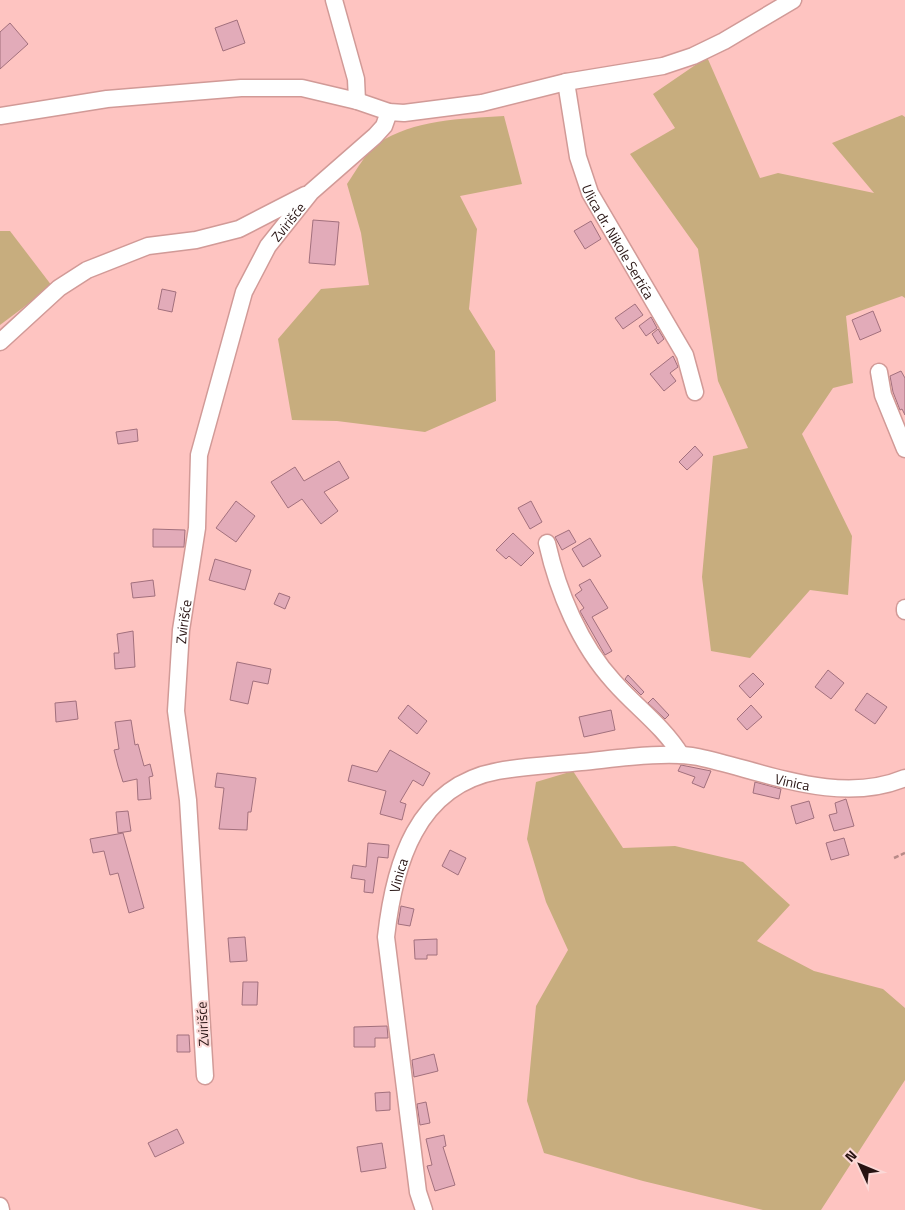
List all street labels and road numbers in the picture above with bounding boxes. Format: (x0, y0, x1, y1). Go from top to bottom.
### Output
street label: Ulica dr. Nikole Sertića (577, 181, 660, 303)
street label: Zvirišće (265, 198, 310, 246)
street label: Zvirišće (170, 598, 196, 644)
street label: Vinica (773, 767, 812, 795)
street label: Vinica (383, 855, 413, 894)
street label: Zvirišće (190, 1001, 214, 1047)

